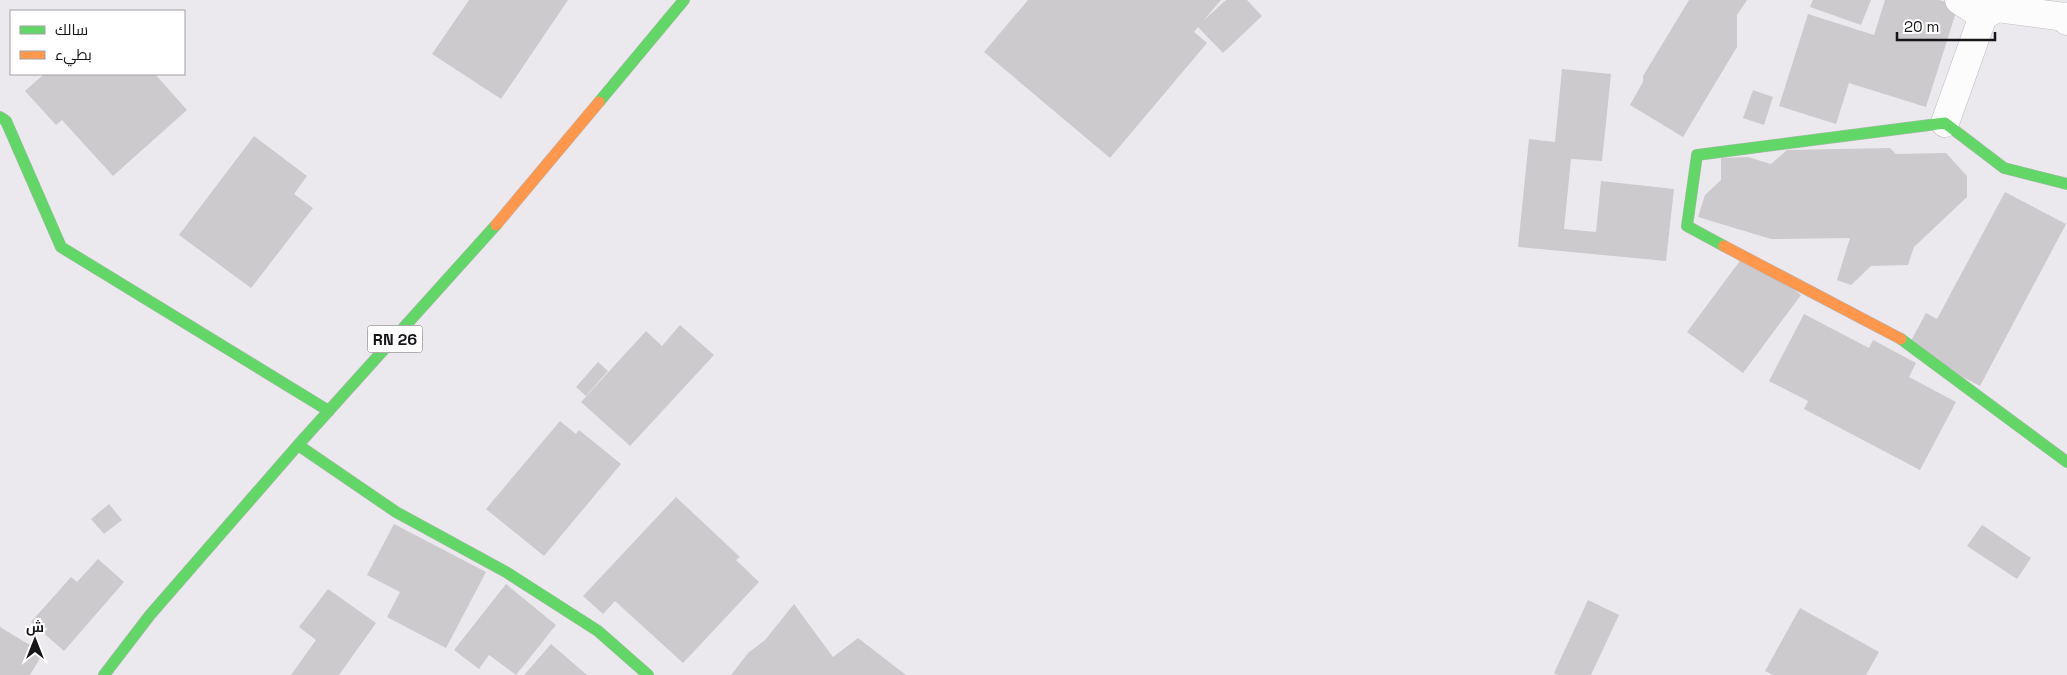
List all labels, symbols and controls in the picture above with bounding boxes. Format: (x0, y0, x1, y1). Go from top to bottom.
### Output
legend (10, 10, 185, 75)
scale bar (1897, 10, 1994, 42)
text: 20 m (1904, 17, 1939, 36)
text: سالك (55, 20, 88, 39)
text: بطيء (55, 45, 92, 67)
road number: RN 26 (368, 326, 422, 352)
north arrow (10, 615, 60, 665)
text: ش (26, 618, 44, 636)

